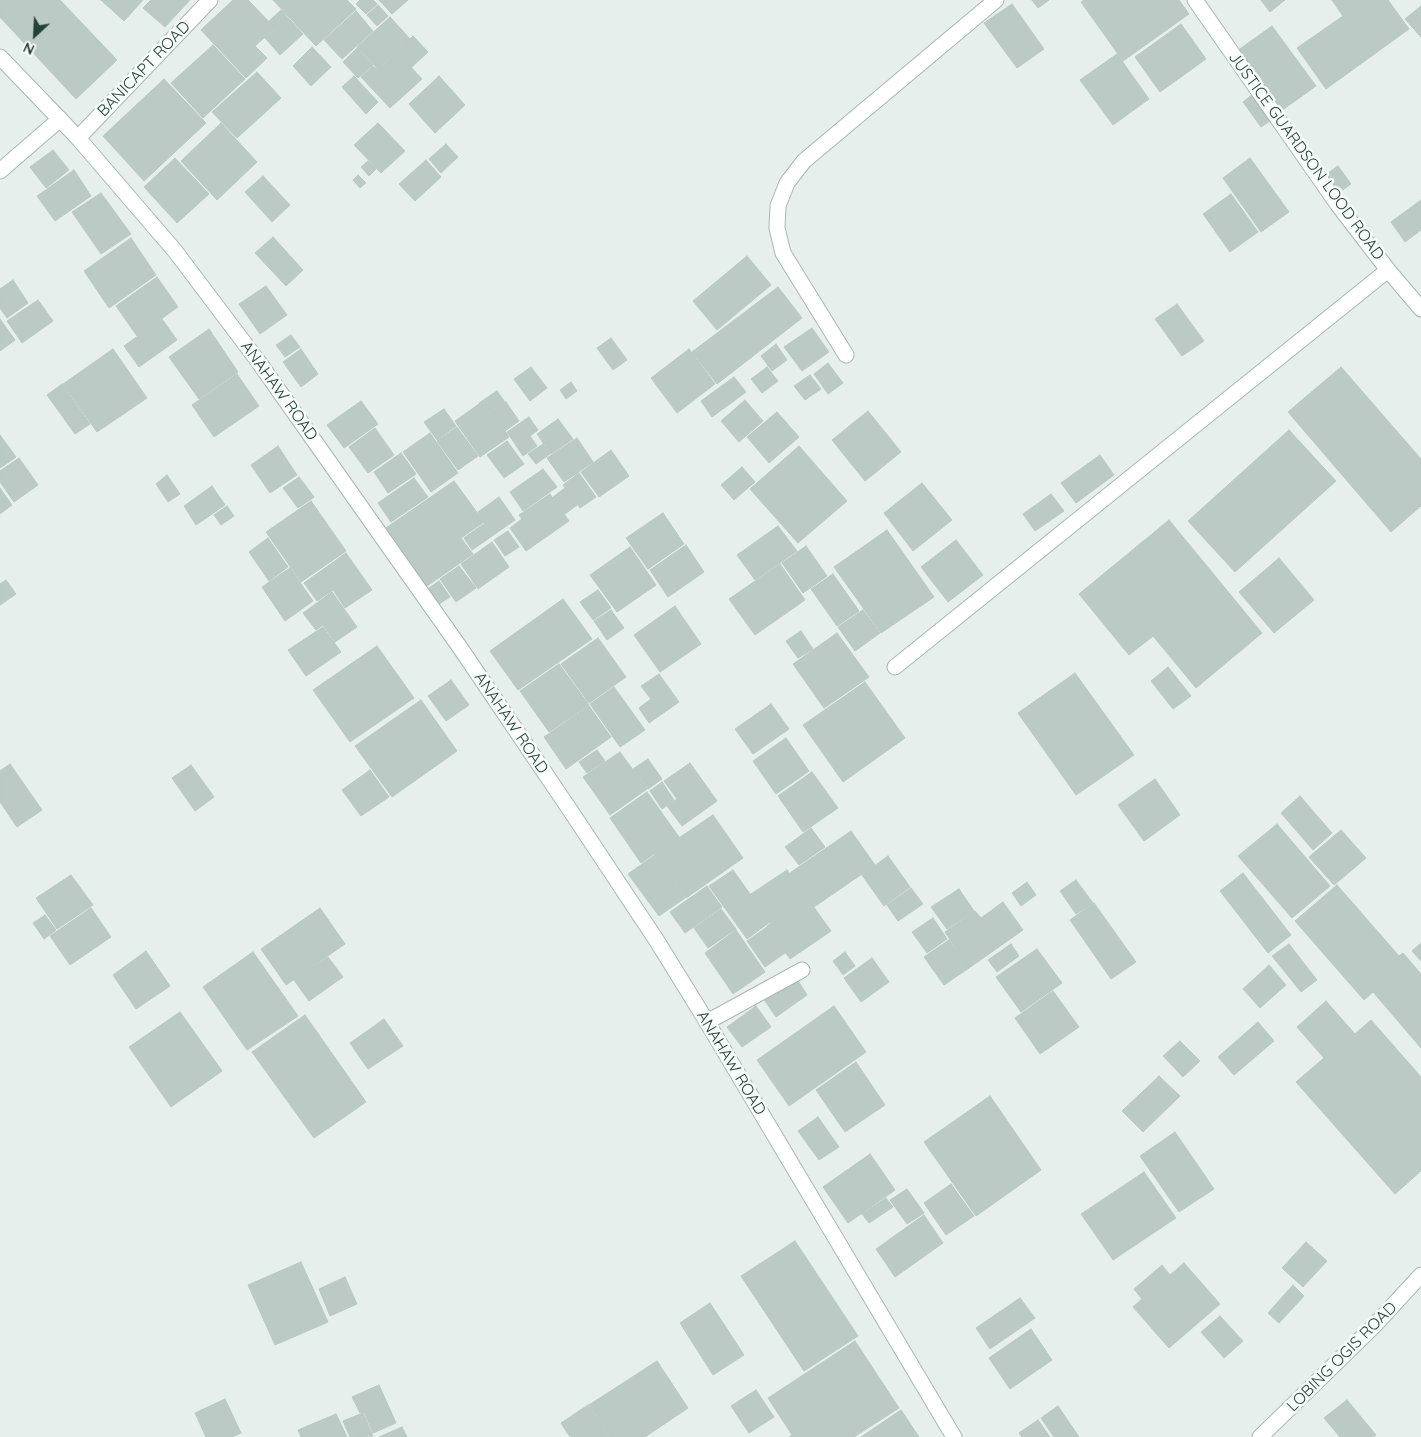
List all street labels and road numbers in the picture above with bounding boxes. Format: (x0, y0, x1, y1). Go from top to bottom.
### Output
street label: BANICAPT ROAD (94, 17, 194, 121)
street label: JUSTICE GUARDSON LOOD ROAD (1224, 48, 1388, 264)
street label: ANAHAW ROAD (236, 338, 322, 444)
street label: ANAHAW ROAD (470, 669, 552, 777)
street label: ANAHAW ROAD (692, 1007, 770, 1119)
street label: LOBING OGIS ROAD (1283, 1298, 1401, 1416)

